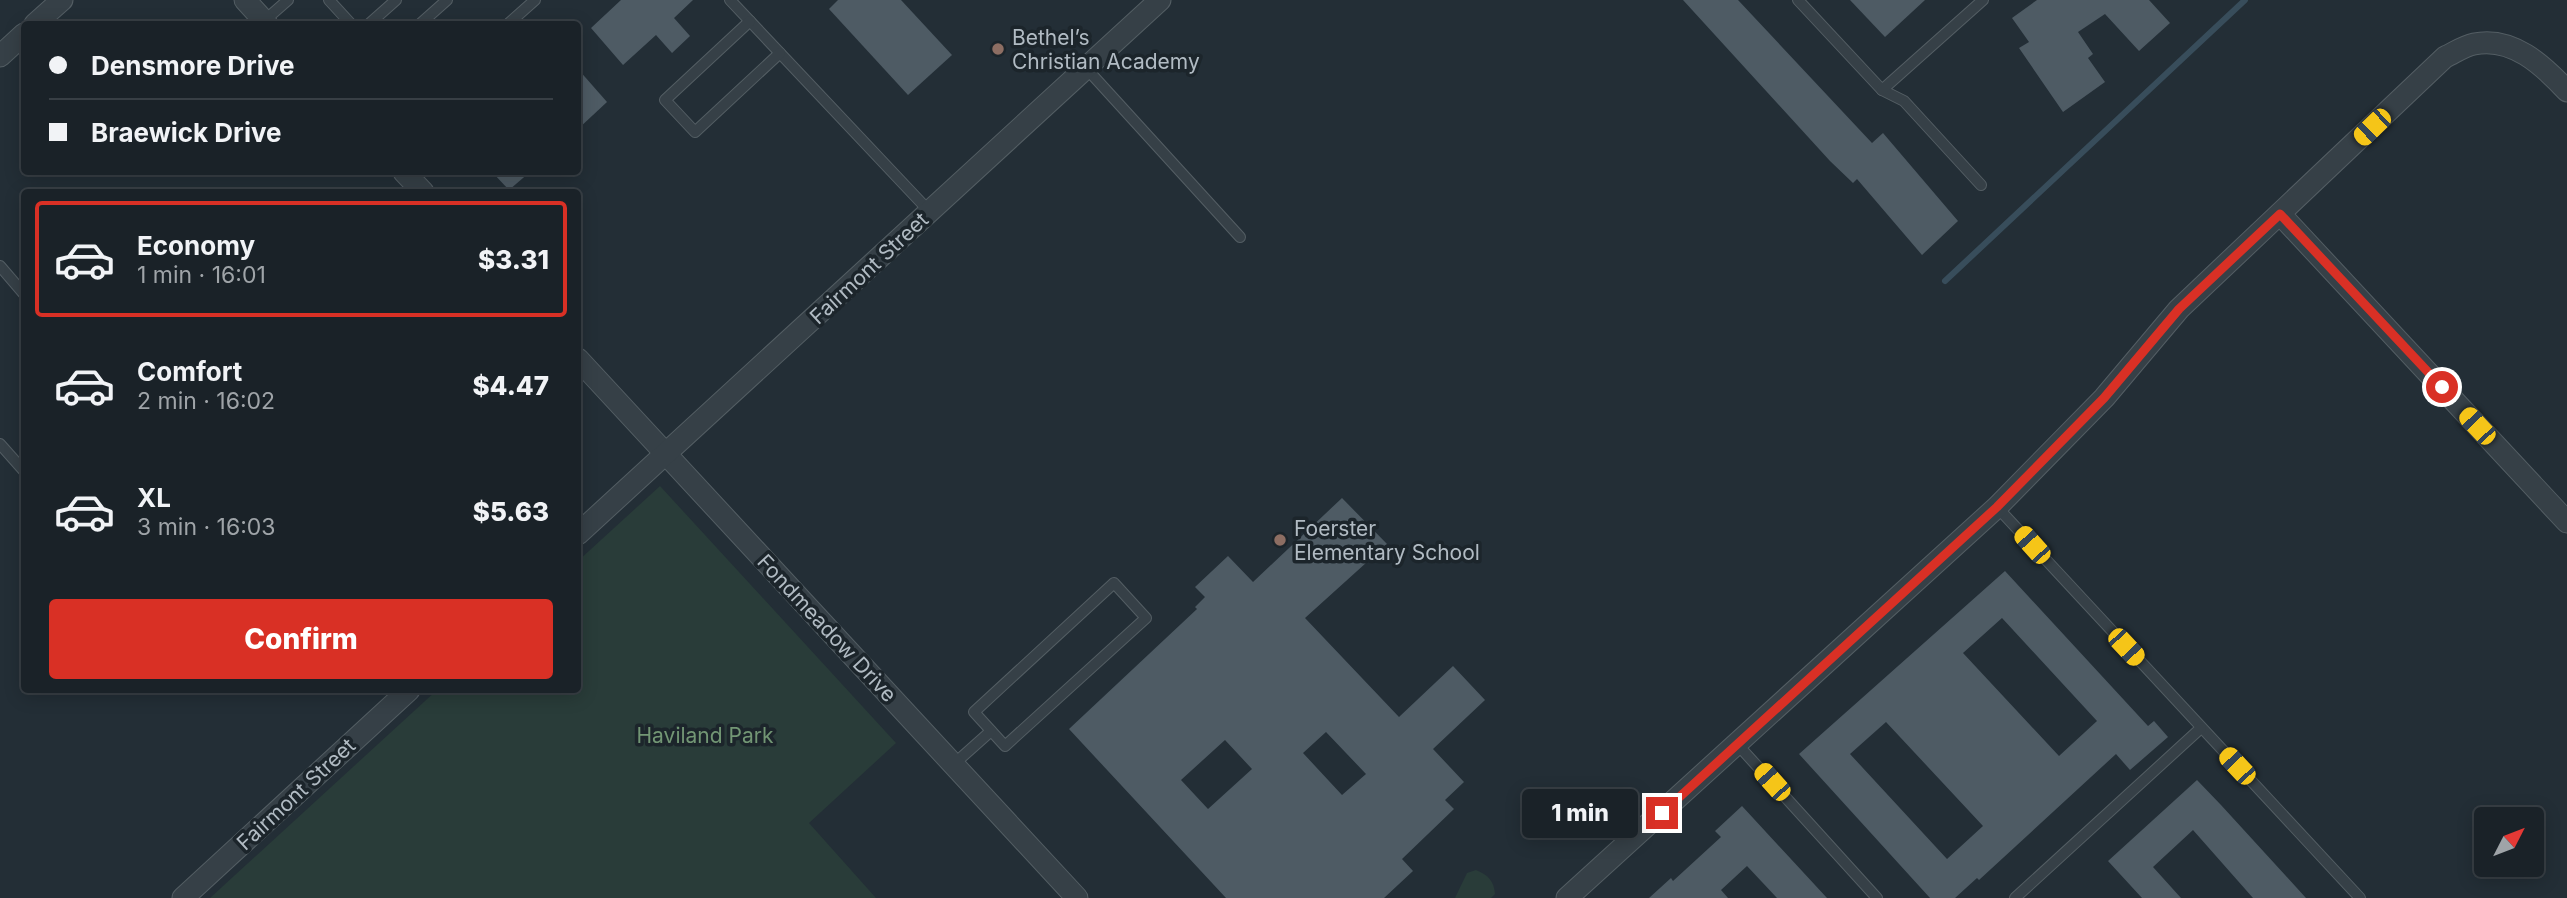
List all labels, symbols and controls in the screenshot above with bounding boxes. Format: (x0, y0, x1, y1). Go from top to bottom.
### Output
place label: Bethel’s Christian Academy (1012, 25, 1200, 74)
marker: Bethel’s Christian Academy (990, 41, 1006, 57)
text: Densmore Drive (91, 50, 295, 81)
car (2350, 105, 2395, 149)
text: Braewick Drive (91, 117, 282, 148)
street label: Fairmont Street (805, 207, 933, 329)
icon: car (53, 228, 116, 291)
text: Economy (137, 230, 255, 261)
text: $3.31 (478, 244, 549, 275)
text: 1 min · 16:01 (137, 261, 266, 289)
icon: car (53, 354, 116, 417)
text: Comfort (137, 356, 242, 387)
text: $4.47 (472, 370, 549, 401)
route start (2426, 371, 2458, 403)
text: 2 min · 16:02 (137, 387, 275, 415)
car (2455, 403, 2500, 449)
icon: car (53, 480, 116, 543)
text: XL (137, 482, 171, 513)
text: $5.63 (473, 496, 549, 527)
text: 3 min · 16:03 (137, 513, 276, 541)
place label: Foerster Elementary School (1294, 516, 1480, 565)
car (2011, 522, 2054, 568)
marker: Foerster Elementary School (1272, 532, 1288, 548)
street label: Fondmeadow Drive (752, 549, 902, 707)
button: Confirm (49, 599, 553, 679)
car (2104, 624, 2149, 670)
park label: Haviland Park (637, 723, 774, 748)
street label: Fairmont Street (232, 733, 360, 855)
car (2215, 743, 2260, 789)
car (1751, 759, 1794, 805)
callout: 1 min (1522, 788, 1638, 838)
route end (1646, 797, 1678, 829)
text: 1 min (1551, 799, 1609, 827)
north arrow (2474, 807, 2544, 877)
map controls (2474, 807, 2544, 877)

